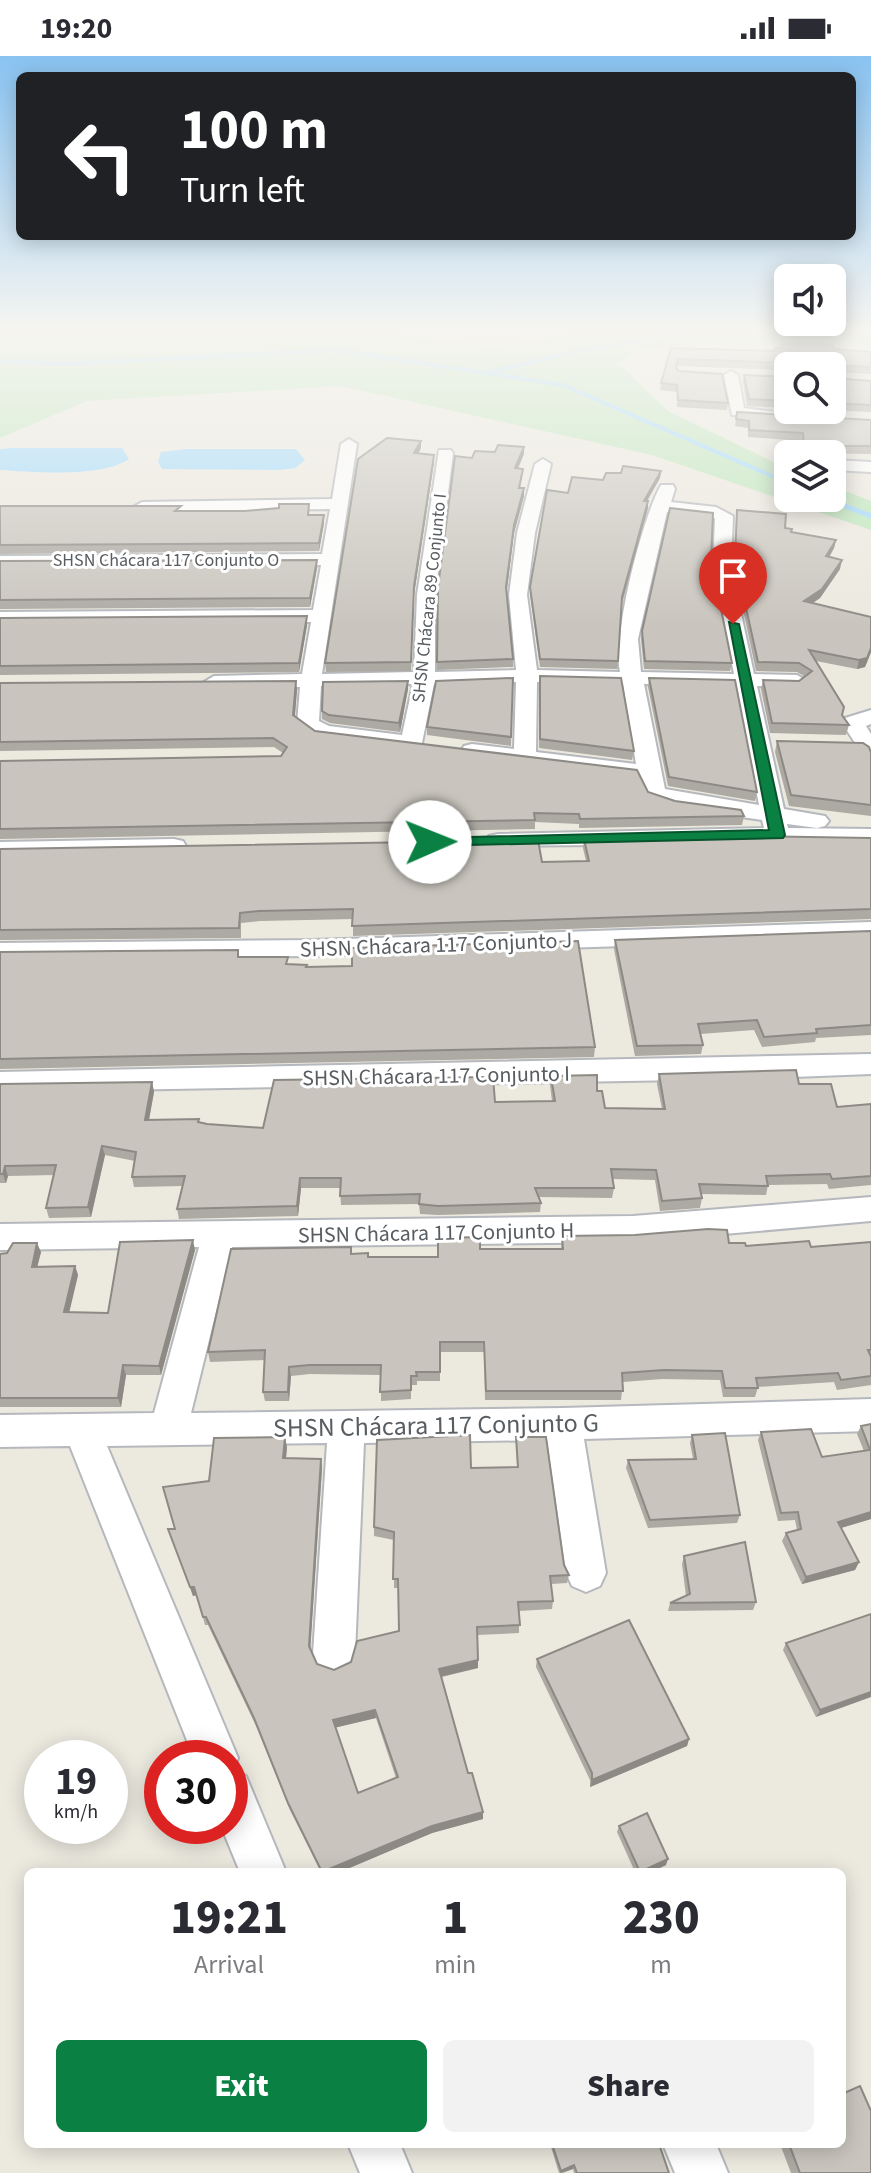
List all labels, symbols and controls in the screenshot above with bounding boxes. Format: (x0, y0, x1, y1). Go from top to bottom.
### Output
text: 19:20 (40, 7, 112, 50)
text: 100 m (180, 91, 328, 170)
icon: left (48, 104, 152, 208)
text: Turn left (180, 165, 305, 216)
map controls (774, 264, 846, 512)
button: sound (774, 264, 846, 336)
button: search (774, 352, 846, 424)
button: layers (774, 440, 846, 512)
street label: SHSN Chácara 89 Conjunto I (406, 492, 453, 704)
pin (699, 542, 767, 624)
street label: SHSN Chácara 117 Conjunto O (53, 548, 279, 573)
icon: arrive (711, 554, 755, 598)
position arrow (388, 800, 472, 884)
street label: SHSN Chácara 117 Conjunto J (299, 924, 573, 966)
street label: SHSN Chácara 117 Conjunto I (302, 1058, 570, 1094)
street label: SHSN Chácara 117 Conjunto H (297, 1215, 575, 1251)
street label: SHSN Chácara 117 Conjunto G (273, 1404, 599, 1447)
speed limit sign: 30 (144, 1740, 248, 1844)
text: 19 (55, 1753, 97, 1810)
text: km/h (54, 1798, 98, 1826)
text: 19:21 (170, 1884, 288, 1952)
text: 1 (442, 1884, 468, 1952)
text: 230 (623, 1884, 700, 1952)
text: Arrival (194, 1946, 264, 1983)
text: min (434, 1946, 476, 1983)
text: m (650, 1946, 672, 1983)
button: Exit (56, 2040, 427, 2132)
button: Share (443, 2040, 814, 2132)

